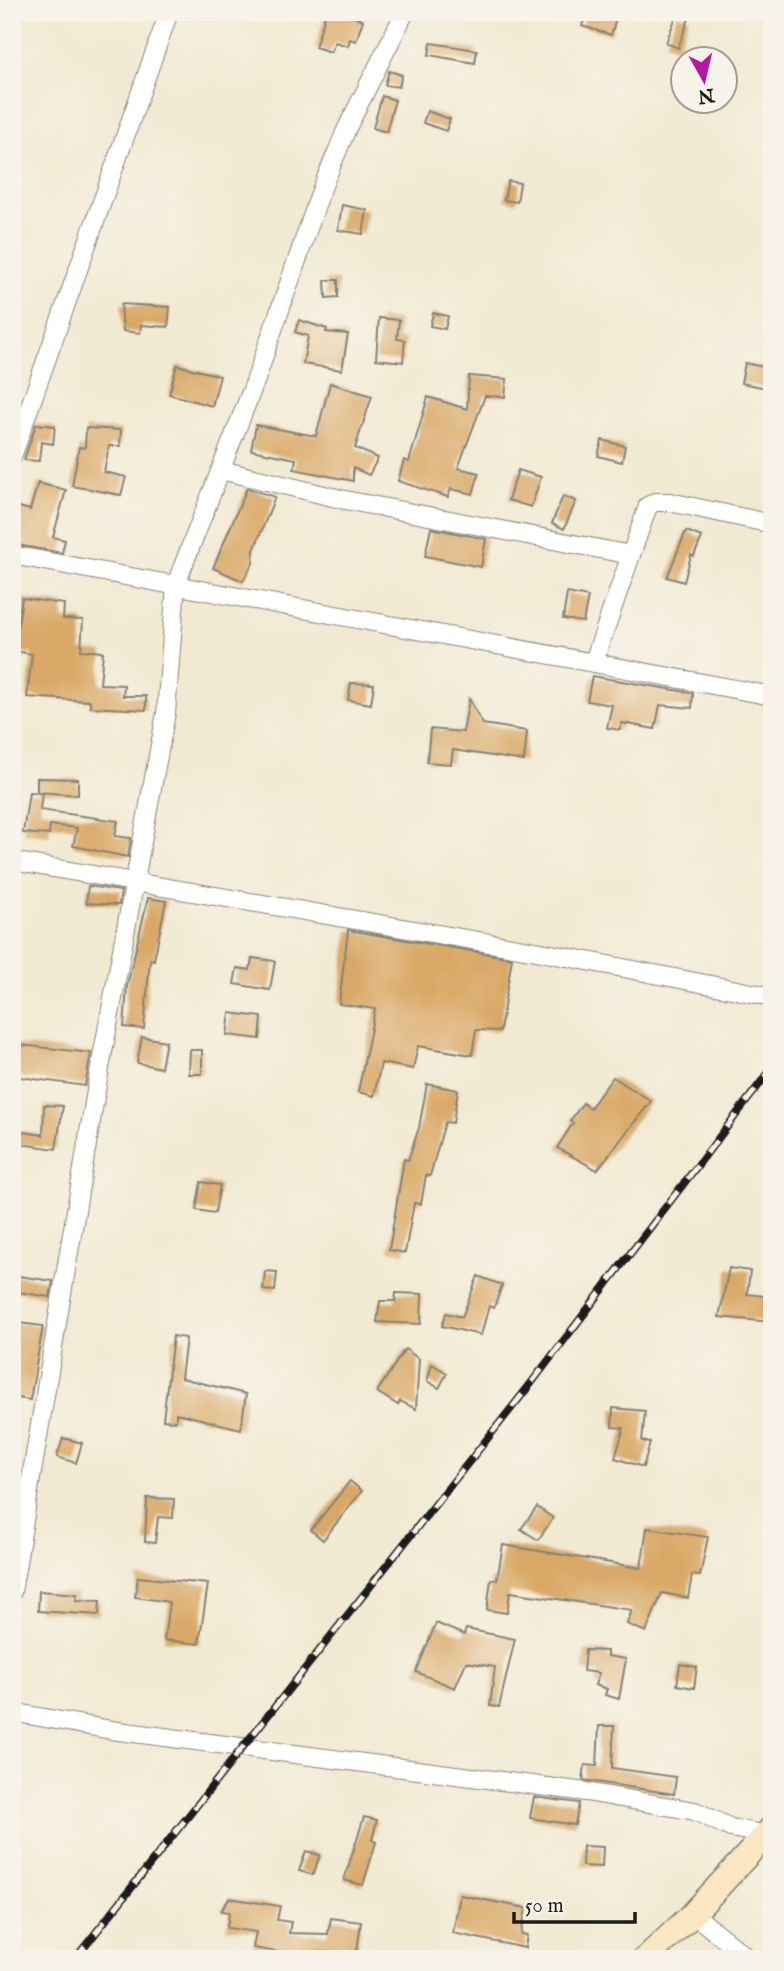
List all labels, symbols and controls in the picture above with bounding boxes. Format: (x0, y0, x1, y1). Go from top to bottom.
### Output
north arrow (668, 46, 738, 116)
text: N (696, 82, 717, 108)
scale bar (514, 1880, 635, 1924)
text: 50 m (525, 1893, 564, 1920)

